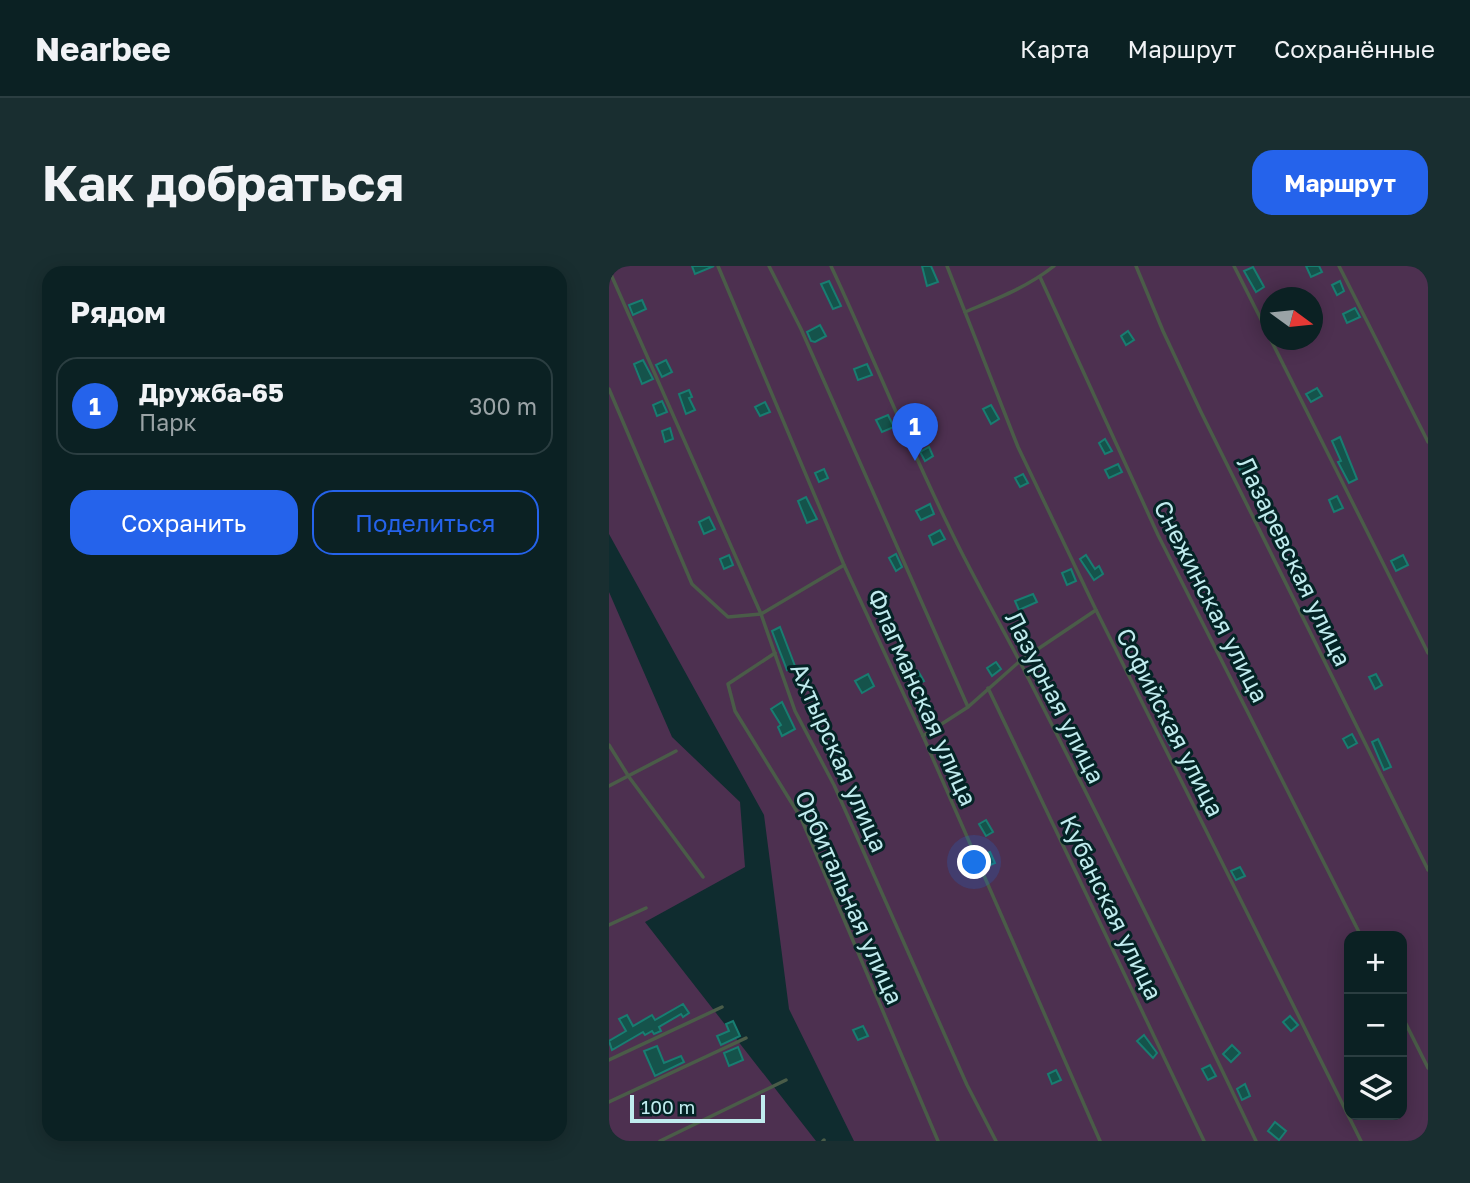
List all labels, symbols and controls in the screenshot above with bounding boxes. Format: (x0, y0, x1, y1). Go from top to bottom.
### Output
text: Nearbee (35, 29, 171, 68)
text: Карта (1020, 34, 1090, 63)
text: Маршрут (1128, 34, 1236, 63)
text: Сохранённые (1274, 34, 1435, 63)
button: Маршрут (1252, 150, 1428, 215)
text: Как добраться (42, 153, 404, 212)
north arrow (1260, 287, 1323, 350)
text: Рядом (70, 294, 166, 330)
text: Дружба-65 (139, 377, 284, 408)
text: 1 (89, 392, 101, 420)
text: 300 m (469, 392, 537, 420)
pin: 1 (892, 403, 938, 461)
text: Парк (139, 408, 197, 436)
street label: Лазаревская улица (1232, 452, 1358, 670)
button: Сохранить (70, 490, 298, 555)
button: Поделиться (312, 490, 539, 555)
street label: Снежинская улица (1148, 495, 1276, 707)
street label: Флагманская улица (862, 584, 984, 810)
street label: Лазурная улица (1000, 606, 1112, 788)
street label: Софийская улица (1111, 623, 1231, 821)
street label: Ахтырская улица (785, 658, 895, 856)
street label: Орбитальная улица (790, 786, 910, 1008)
street label: Кубанская улица (1055, 810, 1169, 1004)
your location (957, 845, 991, 879)
map controls (1344, 931, 1407, 1120)
button: + (1344, 931, 1407, 994)
button: − (1344, 994, 1407, 1057)
button: layers (1344, 1057, 1407, 1120)
scale bar (630, 1092, 765, 1124)
text: 100 m (641, 1095, 695, 1118)

